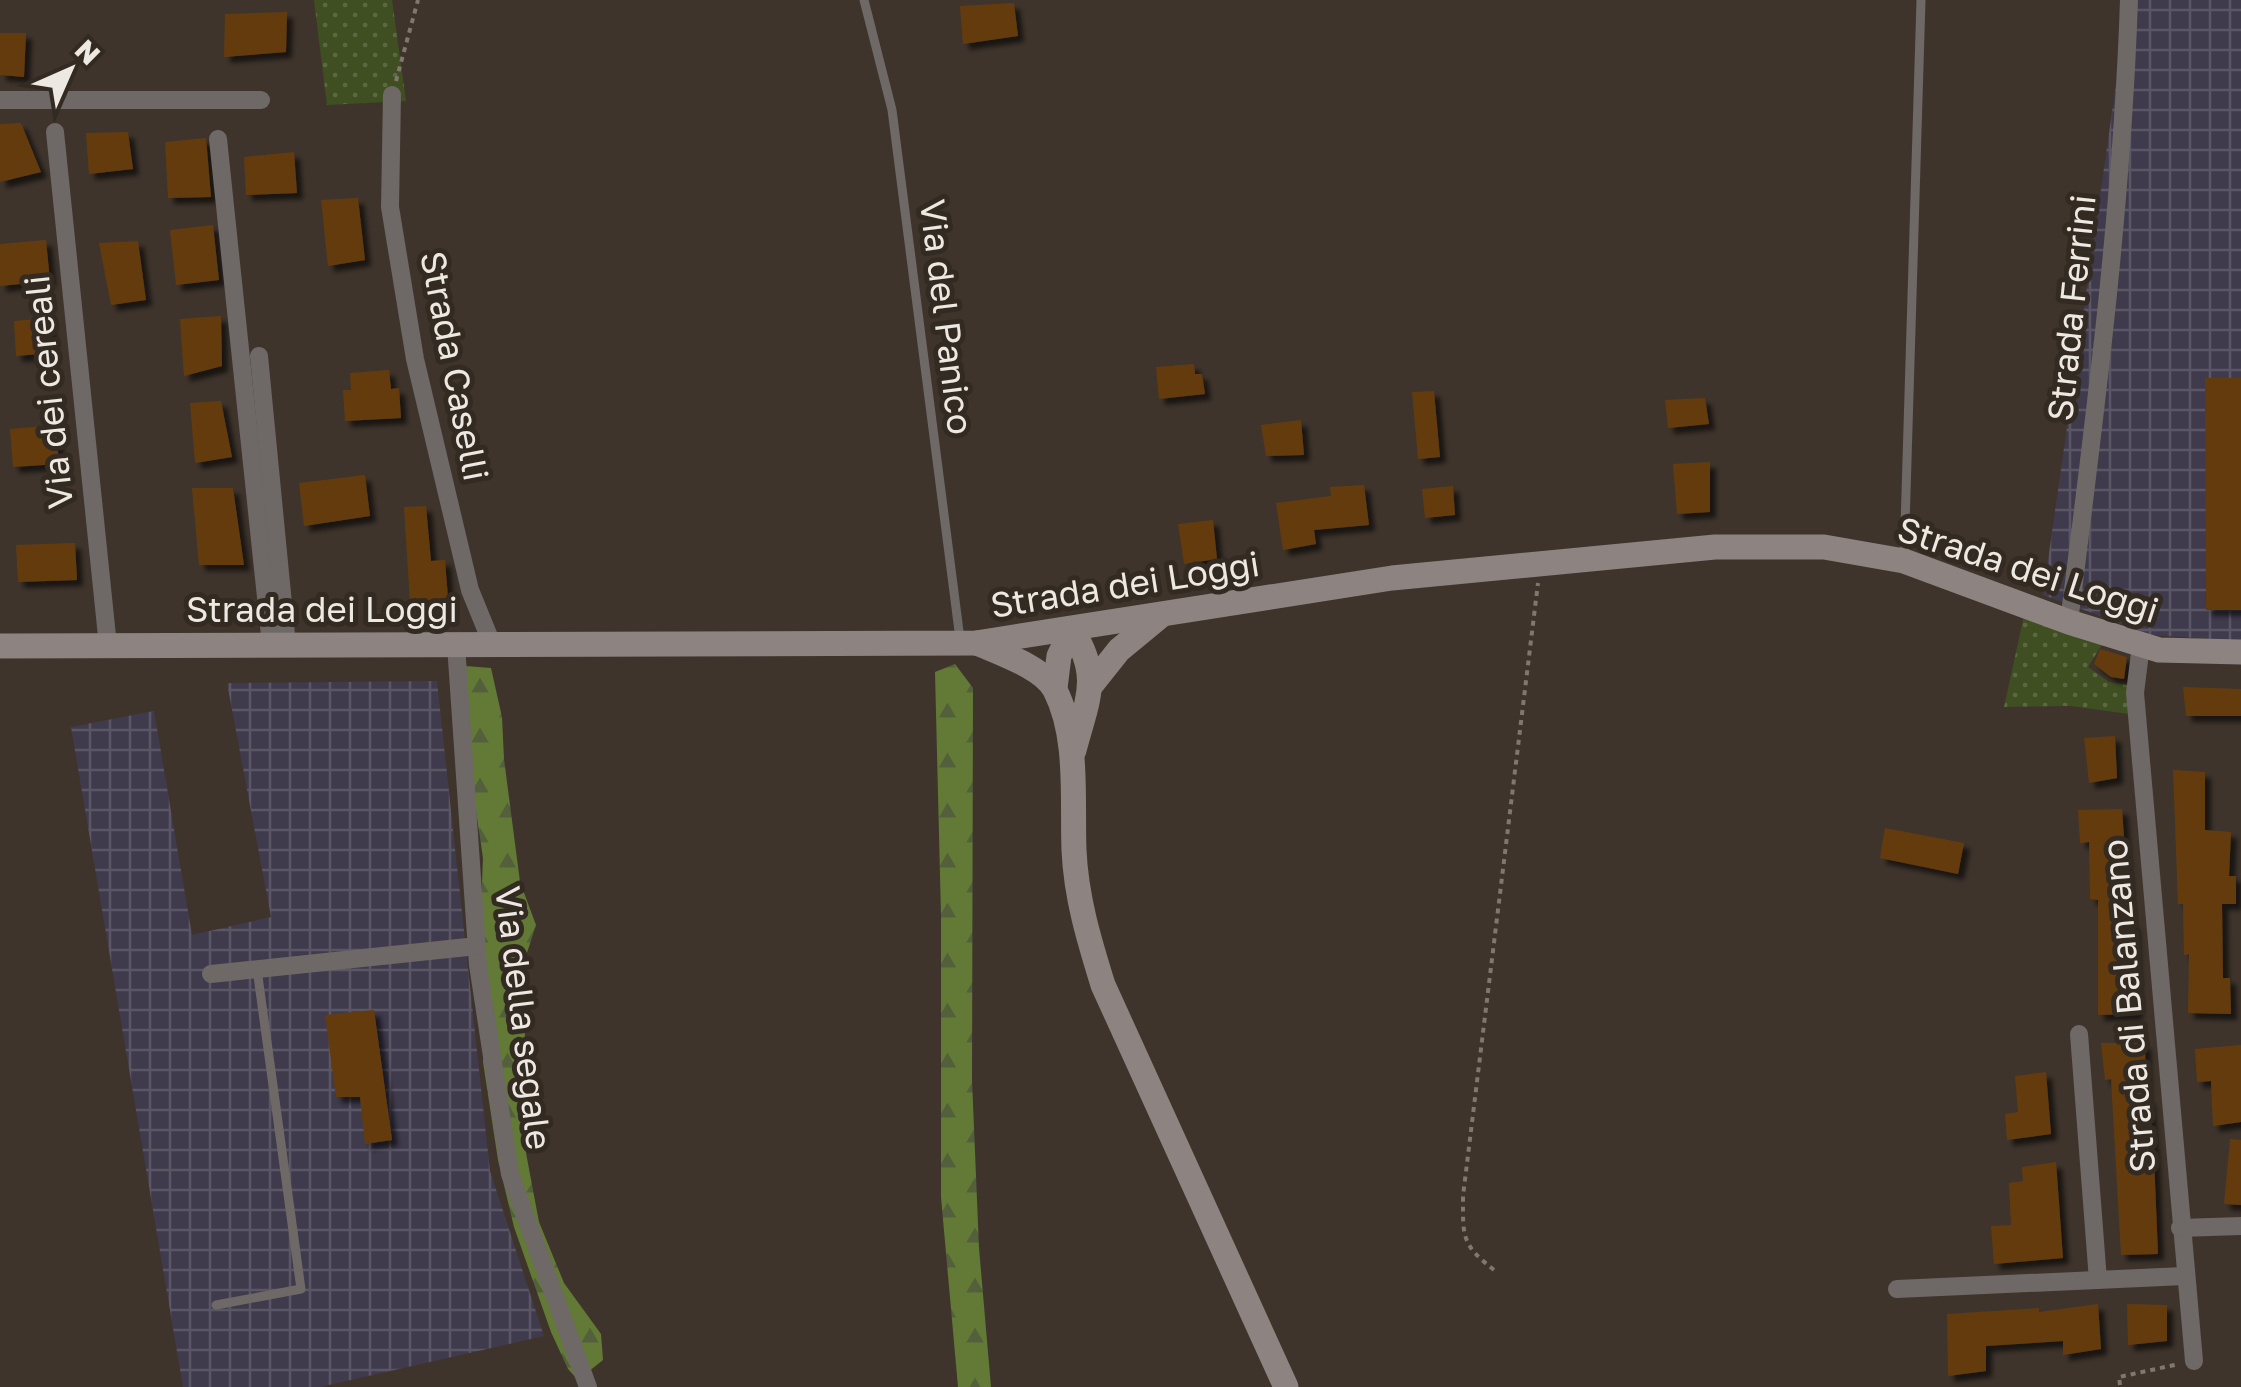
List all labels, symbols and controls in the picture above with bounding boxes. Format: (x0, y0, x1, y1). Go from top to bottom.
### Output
north arrow (20, 20, 120, 120)
text: N (69, 33, 107, 71)
street label: Strada Ferrini (2038, 193, 2104, 423)
street label: Via del Panico (912, 197, 982, 437)
street label: Strada Caselli (412, 247, 498, 484)
street label: Via dei cereali (15, 273, 81, 511)
street label: Strada dei Loggi (1893, 507, 2164, 631)
street label: Strada dei Loggi (987, 542, 1262, 626)
street label: Strada dei Loggi (186, 588, 458, 630)
street label: Strada di Balanzano (2093, 838, 2163, 1174)
street label: Via della segale (487, 884, 561, 1152)

